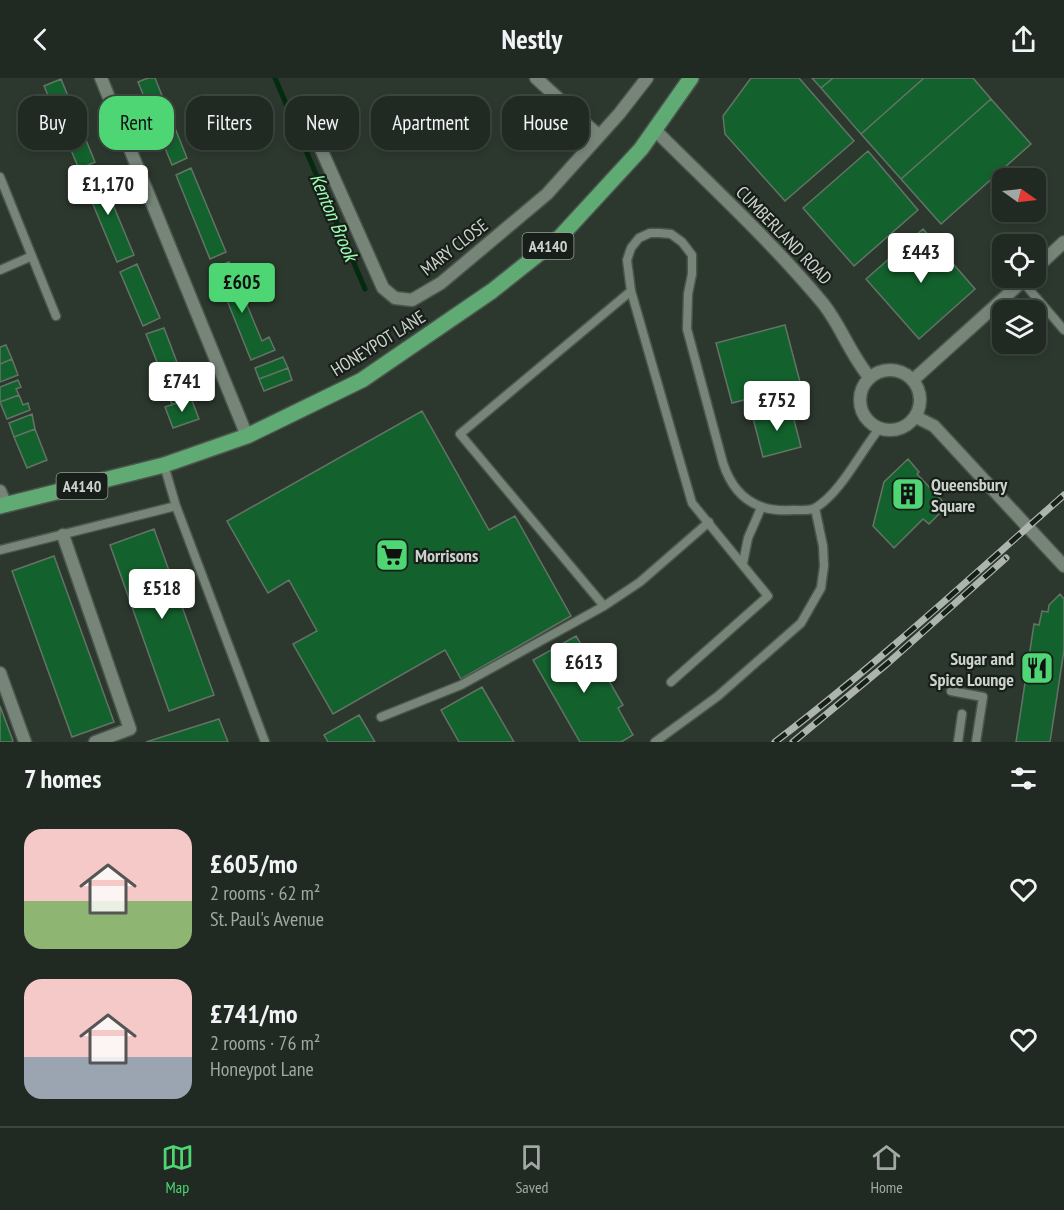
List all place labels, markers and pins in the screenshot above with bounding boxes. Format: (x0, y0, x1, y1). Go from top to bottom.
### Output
pin: £1,170 (59, 165, 157, 216)
pin: £443 (885, 233, 957, 284)
pin: £605 (206, 263, 278, 314)
pin: £741 (146, 362, 218, 413)
pin: £752 (741, 381, 813, 432)
place label: Queensbury Square (931, 473, 1008, 517)
building icon: Queensbury Square (890, 476, 926, 512)
supermarket icon: Morrisons (374, 537, 410, 573)
place label: Morrisons (415, 544, 478, 567)
pin: £518 (126, 569, 198, 620)
pin: £613 (548, 643, 620, 694)
place label: Sugar and Spice Lounge (930, 647, 1014, 691)
restaurant icon: Sugar and Spice Lounge (1019, 650, 1055, 686)

